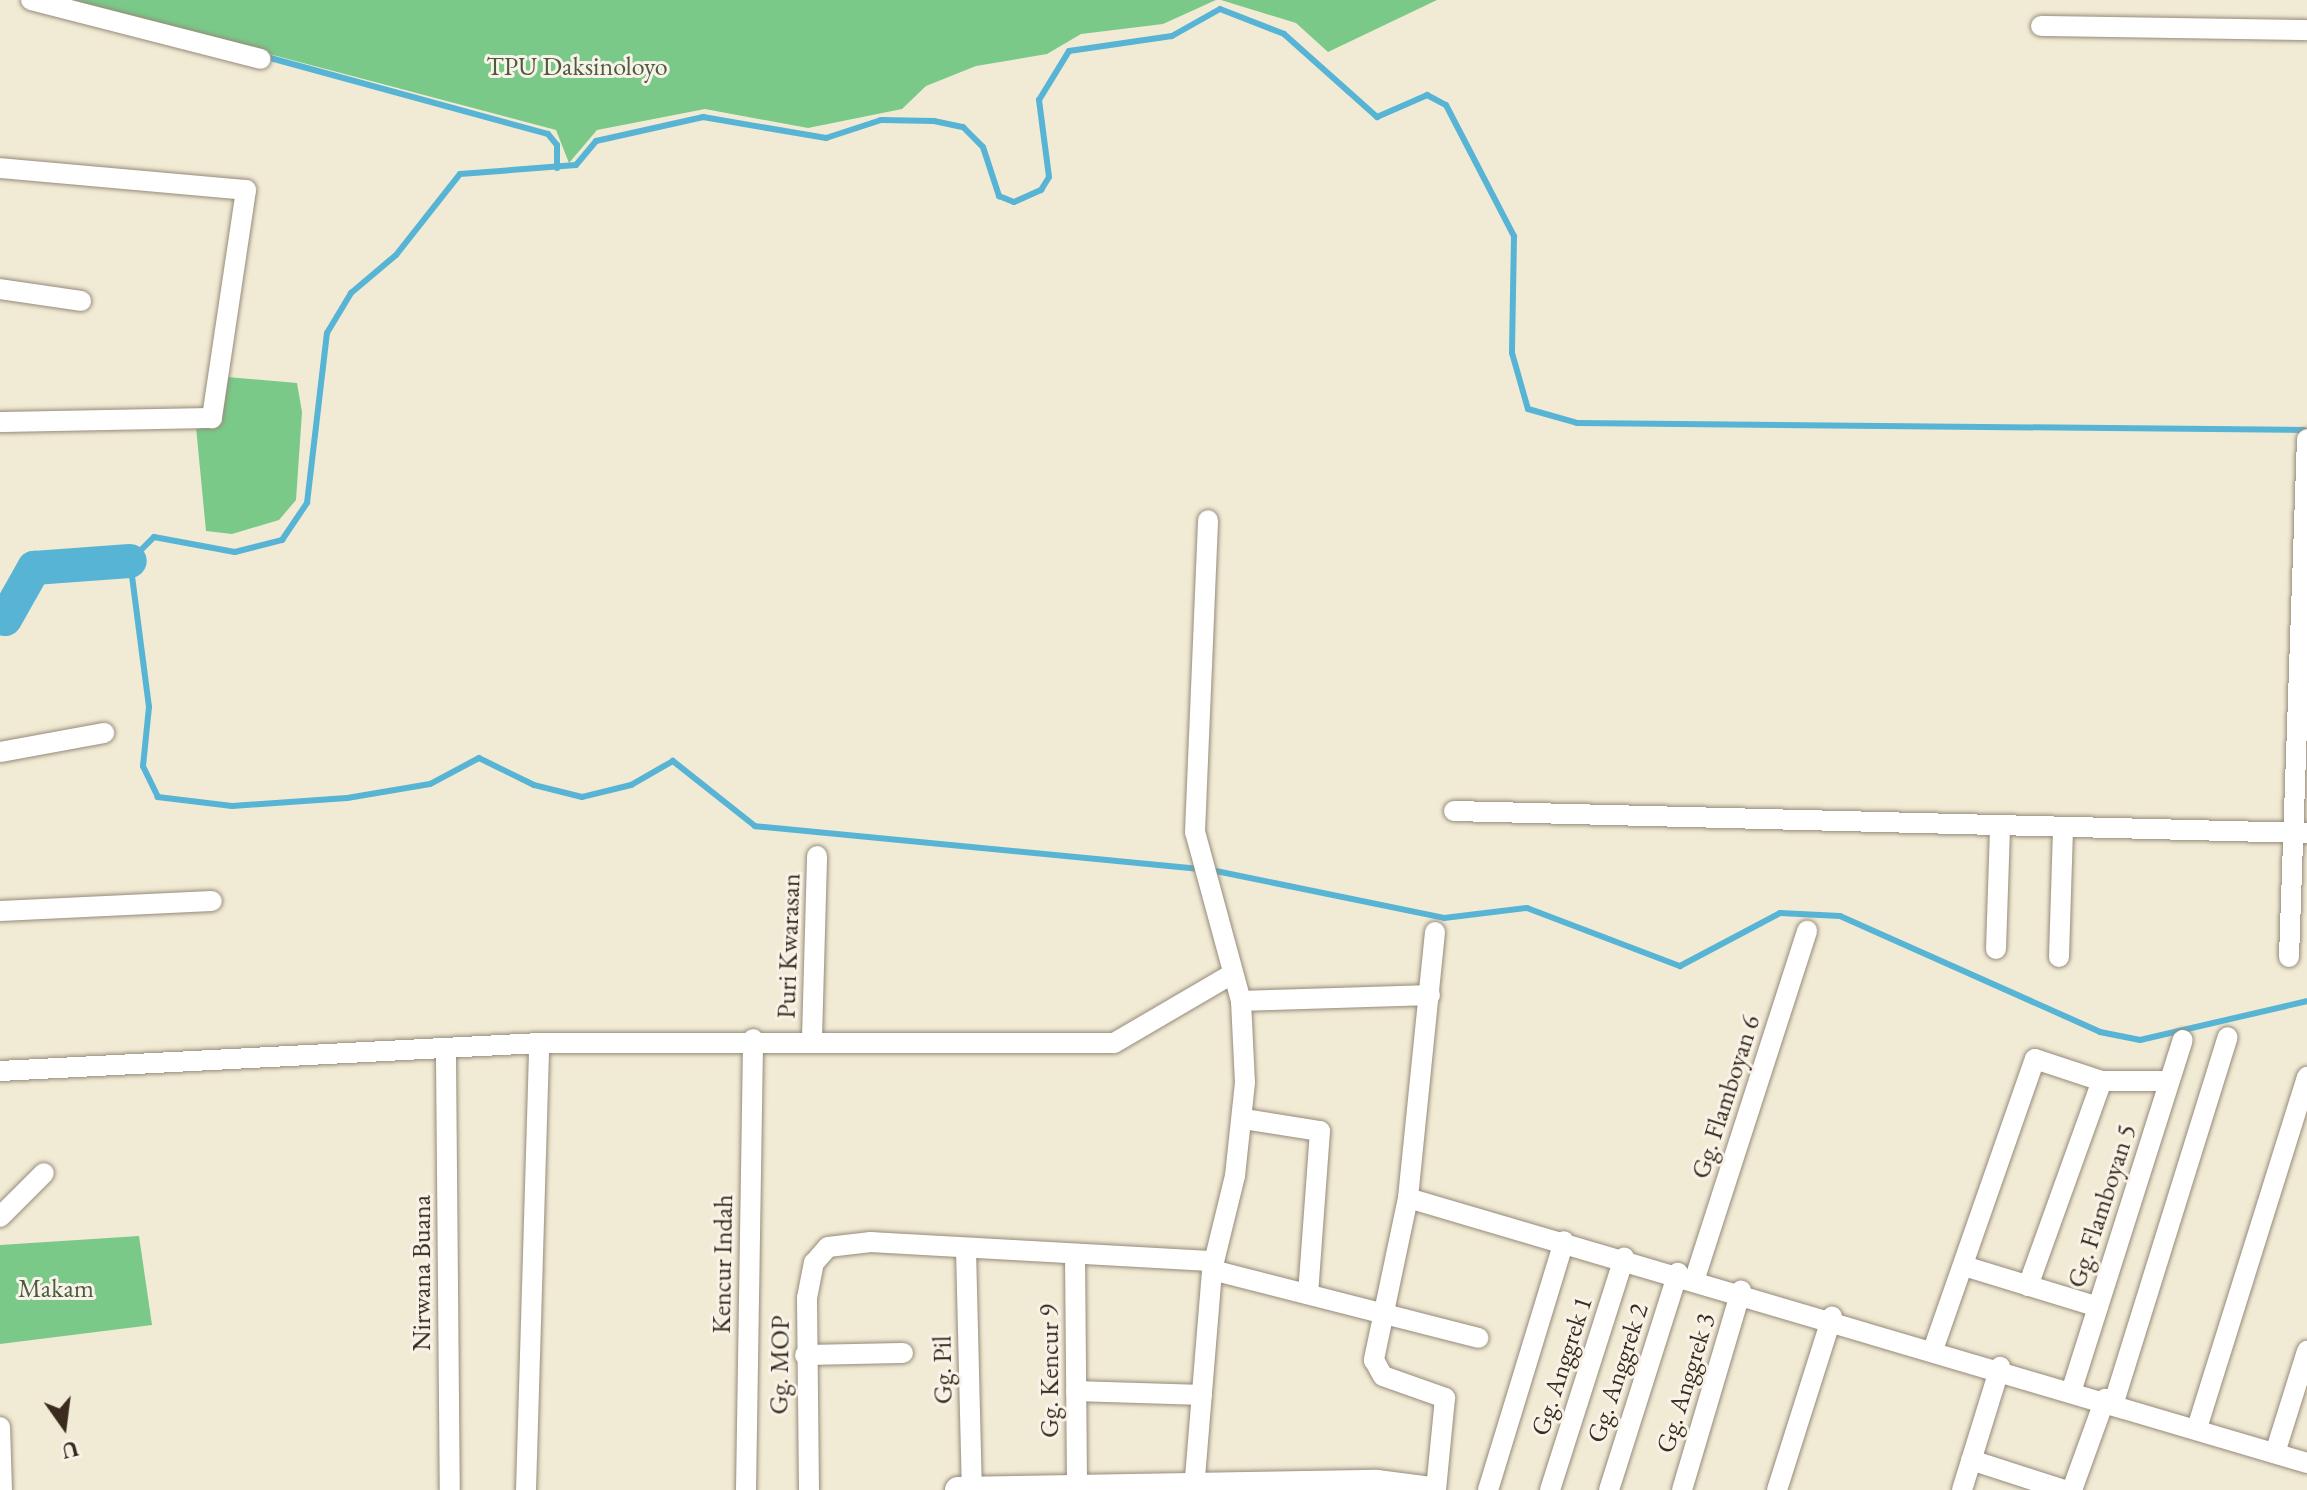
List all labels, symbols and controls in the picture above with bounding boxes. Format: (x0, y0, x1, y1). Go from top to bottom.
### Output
park label: TPU Daksinoloyo (486, 51, 668, 83)
street label: Puri Kwarasan (771, 873, 807, 1019)
street label: Gg. Flamboyan 6 (1685, 1011, 1767, 1183)
street label: Gg. Flamboyan 5 (2061, 1120, 2143, 1292)
street label: Kencur Indah (706, 1194, 740, 1334)
street label: Nirwana Buana (406, 1195, 438, 1351)
park label: Makam (18, 1273, 94, 1305)
street label: Gg. Anggrek 1 (1525, 1292, 1599, 1440)
street label: Gg. Anggrek 2 (1581, 1299, 1655, 1447)
street label: Gg. Kencur 9 (1034, 1304, 1066, 1438)
street label: Gg. Anggrek 3 (1650, 1309, 1722, 1457)
street label: Gg. MOP (764, 1315, 796, 1415)
street label: Gg. Pil (927, 1336, 959, 1404)
north arrow (24, 1386, 104, 1466)
text: U (58, 1434, 81, 1466)

